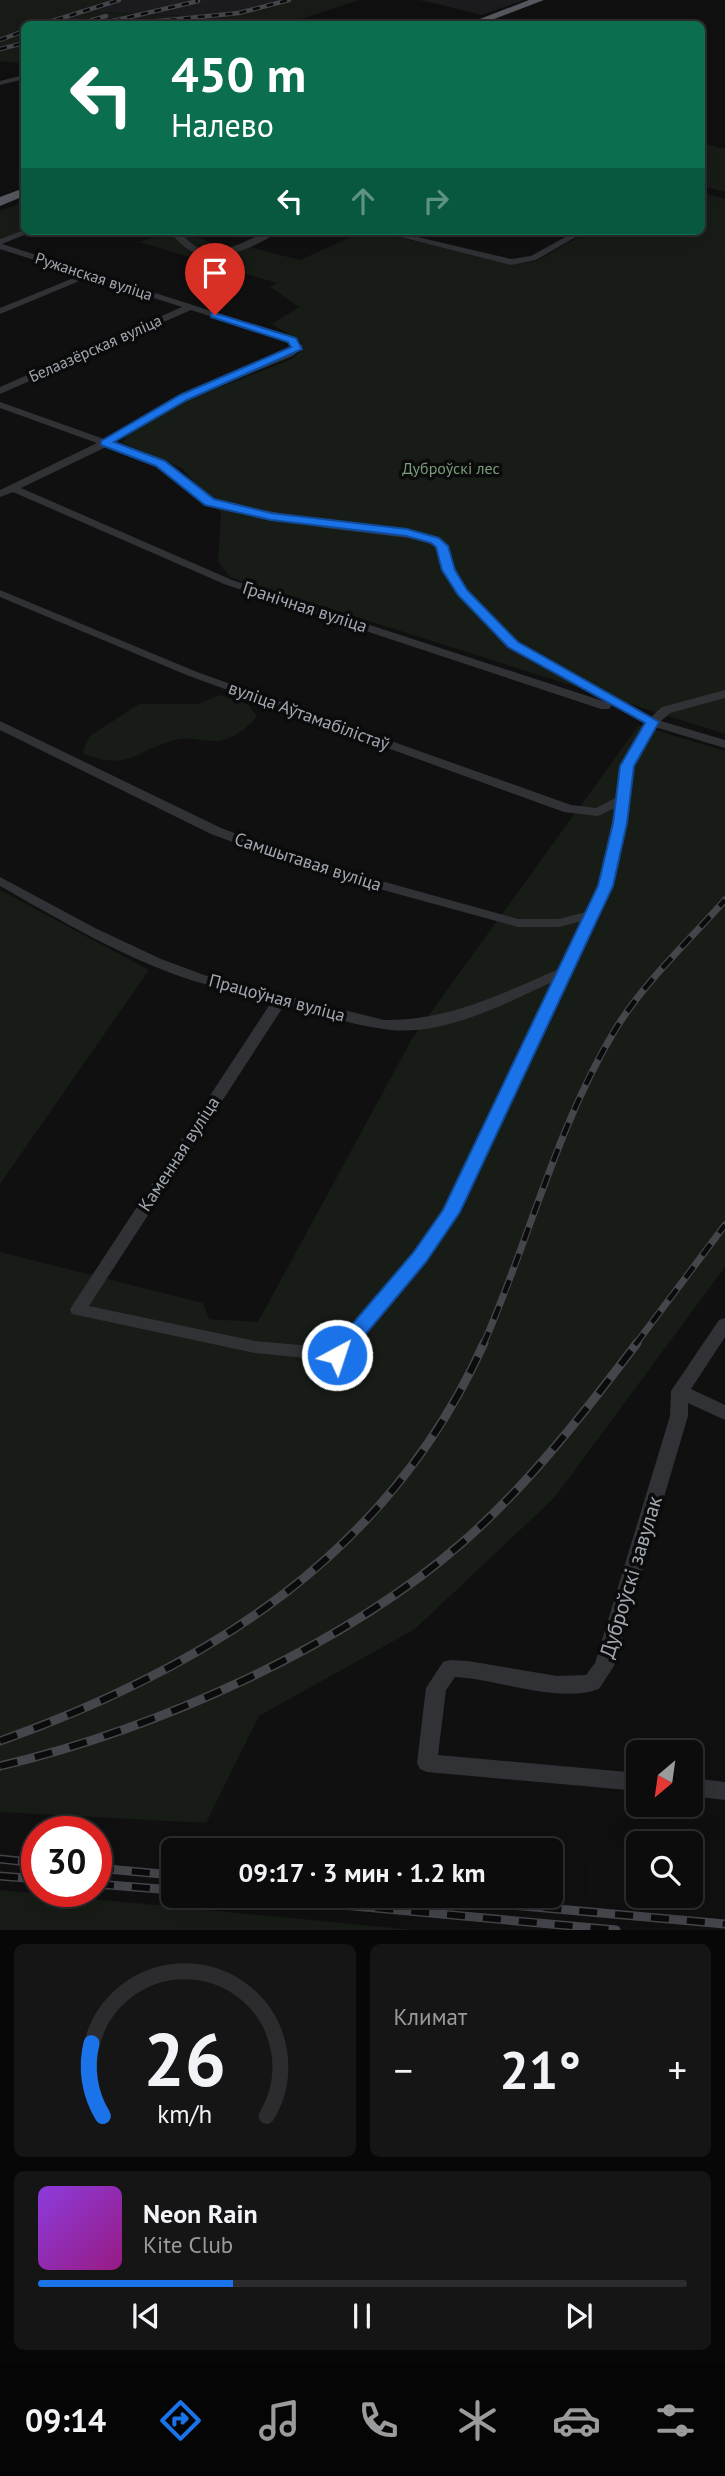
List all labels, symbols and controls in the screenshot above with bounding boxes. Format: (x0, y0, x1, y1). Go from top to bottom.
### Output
text: 450 m (171, 42, 306, 106)
icon: left (56, 49, 147, 140)
text: Налево (171, 104, 274, 146)
icon: left (271, 182, 309, 220)
icon: ahead (344, 182, 382, 220)
icon: right (417, 182, 455, 220)
pin (185, 243, 245, 315)
street label: Ружанская вуліца (33, 248, 155, 304)
icon: arrive (196, 254, 234, 292)
street label: Белаазёрская вуліца (25, 310, 165, 386)
park label: Дуброўскі лес (402, 458, 500, 478)
street label: Гранічная вуліца (240, 576, 370, 638)
street label: вуліца Аўтамабілістаў (226, 676, 393, 756)
street label: Самшытавая вуліца (232, 827, 385, 896)
street label: Працоўная вуліца (207, 968, 348, 1027)
street label: Каменная вуліца (133, 1092, 224, 1215)
position arrow (300, 1318, 374, 1392)
street label: Дуброўскі завулак (593, 1493, 668, 1661)
north arrow (626, 1740, 704, 1816)
map controls (626, 1740, 703, 1908)
speed limit sign: 30 (21, 1816, 112, 1907)
button: search (626, 1831, 703, 1908)
text: 09:17 · 3 мин · 1.2 km (239, 1856, 485, 1889)
text: Климат (394, 2002, 467, 2031)
text: 26 (143, 2013, 226, 2107)
text: 21° (499, 2036, 581, 2103)
text: − (394, 2045, 413, 2094)
text: + (668, 2045, 687, 2094)
text: km/h (157, 2098, 212, 2130)
text: Neon Rain (143, 2197, 258, 2230)
text: Kite Club (143, 2230, 233, 2259)
icon: previous (127, 2297, 165, 2335)
icon: pause (343, 2297, 381, 2335)
icon: next (560, 2297, 598, 2335)
icon: directions (156, 2396, 205, 2445)
icon: music (255, 2396, 304, 2445)
icon: phone (354, 2396, 403, 2445)
icon: climate (453, 2396, 502, 2445)
icon: car (552, 2396, 601, 2445)
icon: filters (651, 2396, 700, 2445)
text: 09:14 (25, 2399, 106, 2441)

